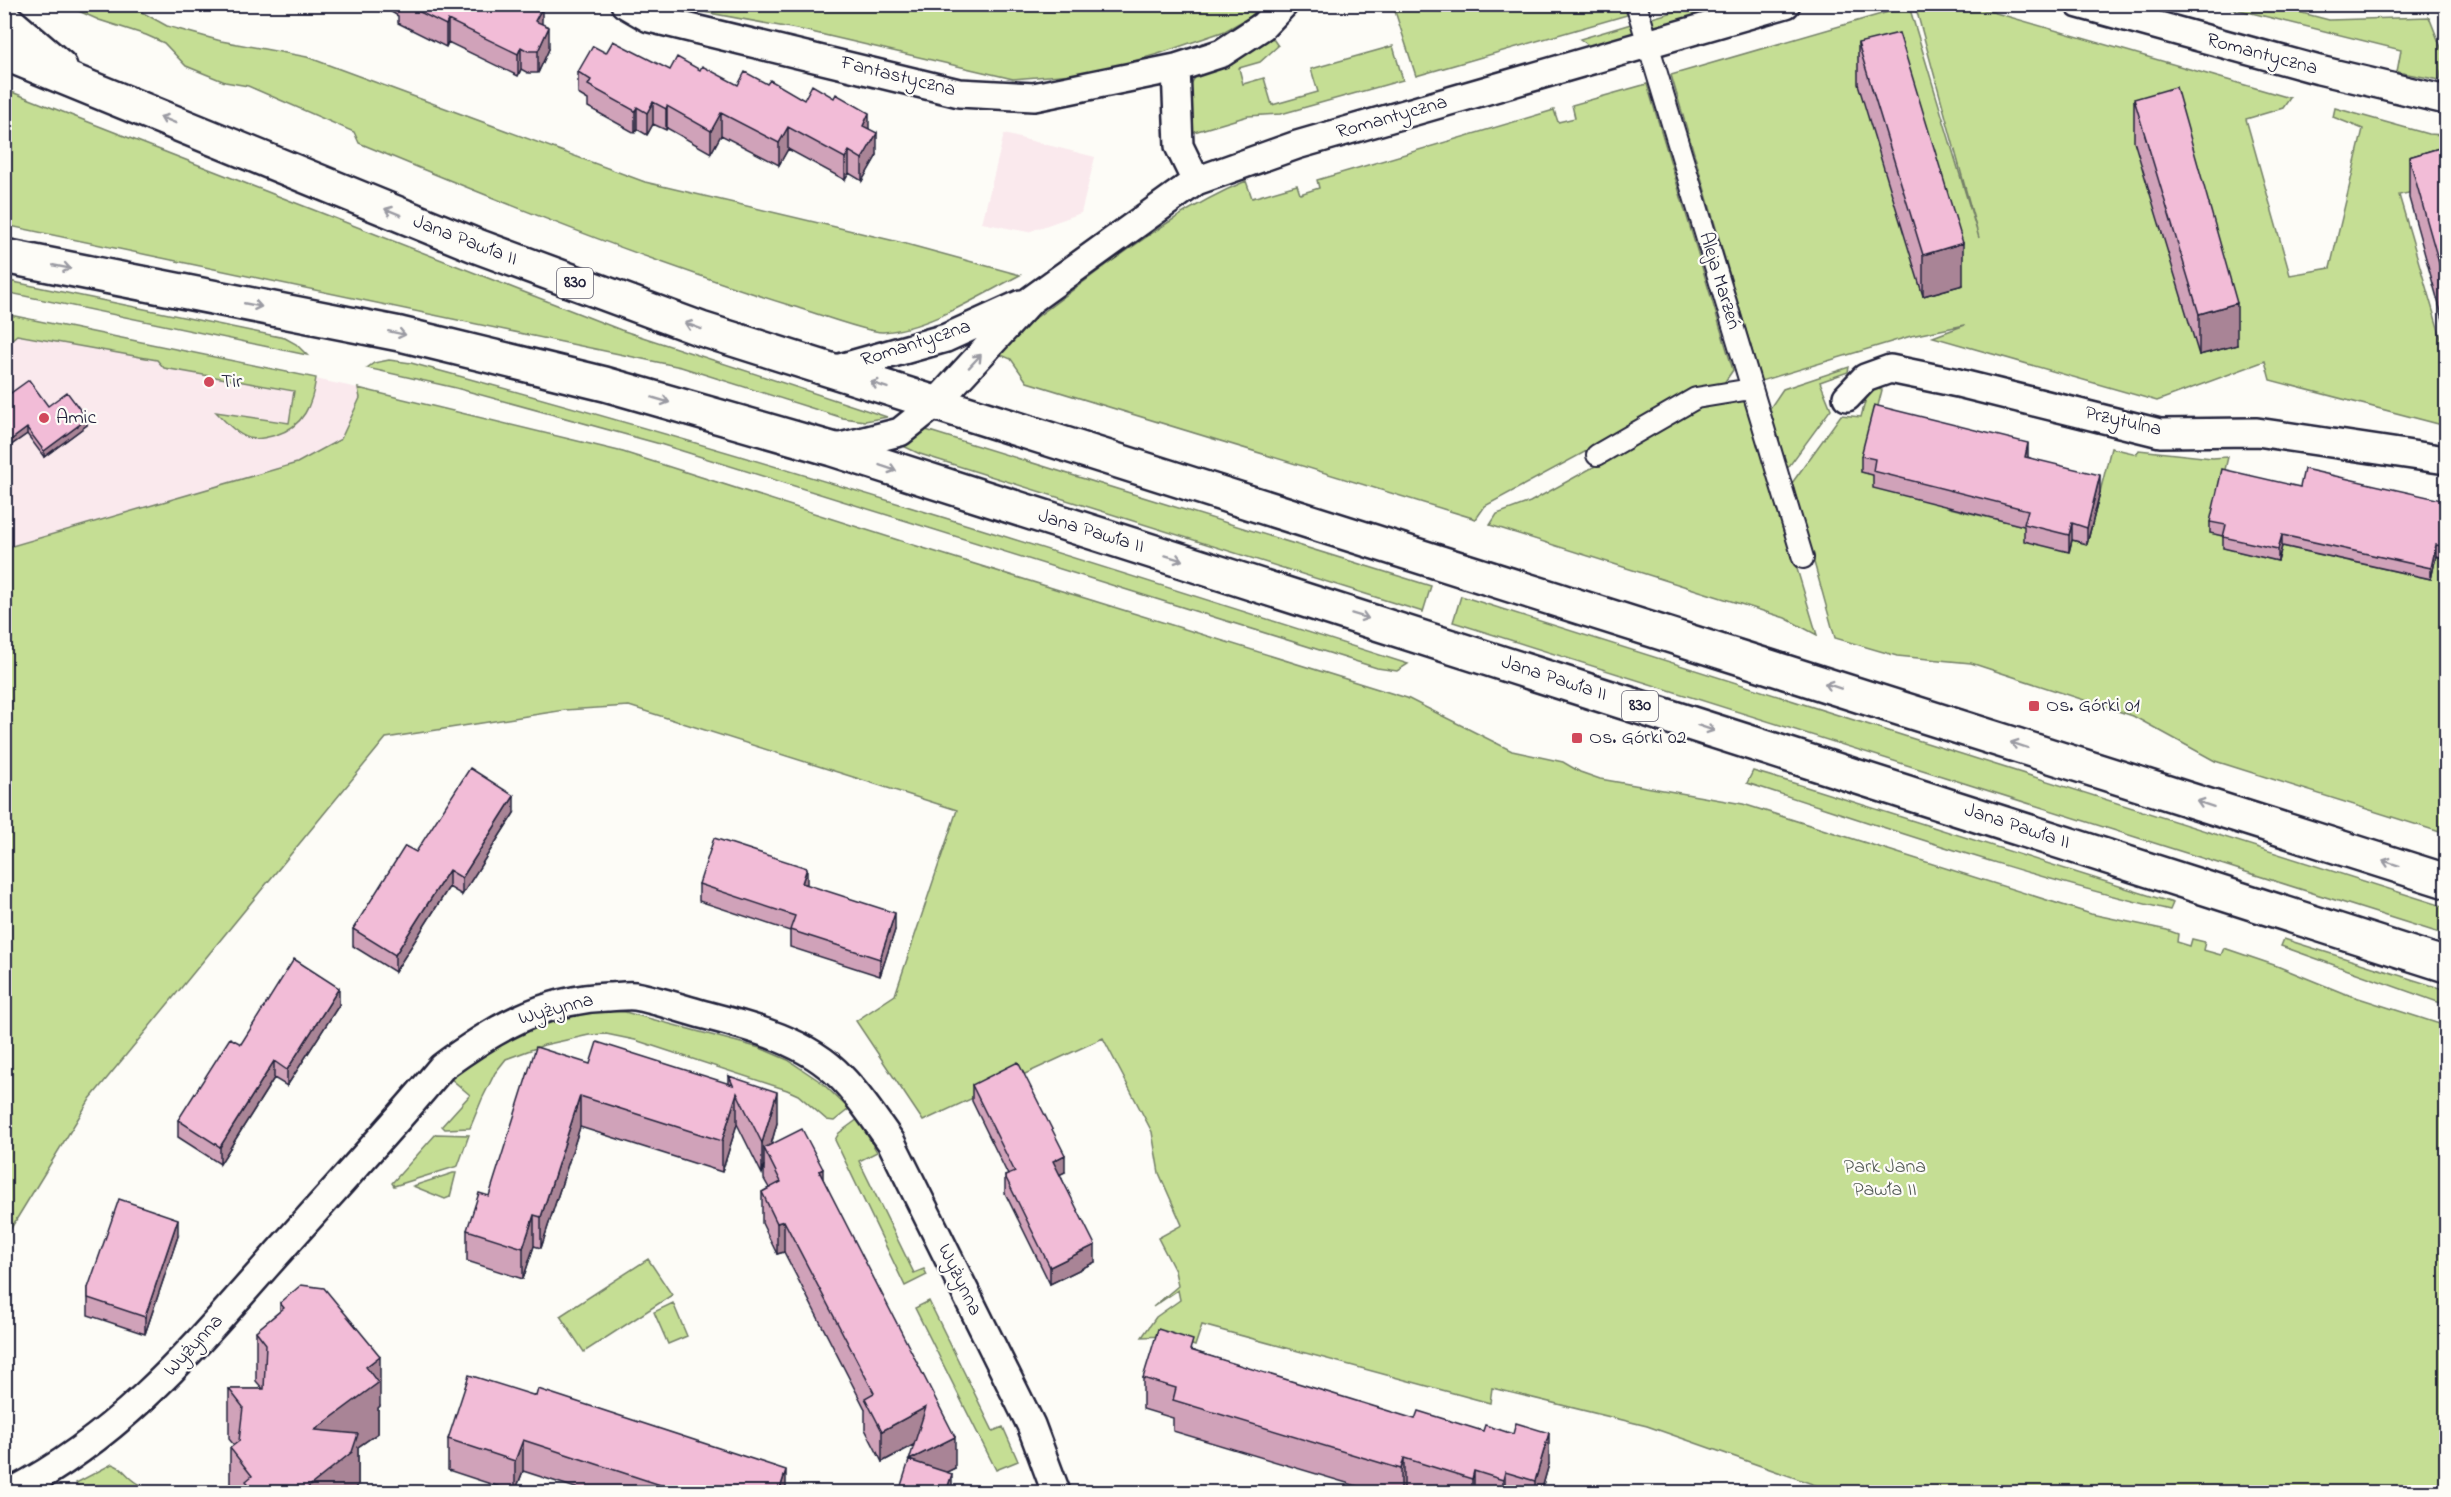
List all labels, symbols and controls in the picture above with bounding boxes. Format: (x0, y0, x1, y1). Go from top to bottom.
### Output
street label: Romantyczna (2203, 26, 2321, 84)
street label: Fantastyczna (836, 48, 959, 105)
street label: Romantyczna (1333, 88, 1451, 148)
one-way arrow (159, 114, 178, 125)
one-way arrow (385, 206, 403, 217)
street label: Jana Pawła II (409, 208, 521, 274)
street label: Aleja Marzeń (1690, 229, 1748, 334)
one-way arrow (52, 262, 71, 273)
road number: 830 (557, 268, 593, 298)
one-way arrow (243, 300, 263, 311)
street label: Romantyczna (857, 313, 975, 375)
one-way arrow (685, 320, 703, 331)
one-way arrow (387, 328, 406, 340)
one-way arrow (967, 354, 982, 369)
place label: Tir (221, 368, 243, 397)
marker: Tir (202, 375, 216, 389)
one-way arrow (870, 379, 889, 390)
one-way arrow (651, 395, 670, 407)
street label: Przytulna (2082, 399, 2164, 445)
place label: Amic (56, 404, 96, 433)
marker: Amic (37, 411, 51, 425)
one-way arrow (878, 463, 897, 474)
street label: Jana Pawła II (1034, 502, 1148, 562)
one-way arrow (1164, 553, 1183, 564)
one-way arrow (1350, 612, 1369, 623)
street label: Jana Pawła II (1497, 648, 1611, 710)
one-way arrow (1824, 680, 1843, 691)
road number: 830 (1622, 691, 1658, 721)
place label: Os. Górki 01 (2046, 692, 2140, 721)
marker: Os. Górki 01 (2027, 699, 2041, 713)
one-way arrow (1696, 723, 1715, 734)
place label: Os. Górki 02 (1589, 724, 1687, 753)
marker: Os. Górki 02 (1570, 731, 1584, 745)
one-way arrow (2010, 739, 2029, 750)
street label: Jana Pawła II (1960, 796, 2074, 858)
one-way arrow (2196, 798, 2215, 809)
one-way arrow (2382, 857, 2401, 868)
street label: Wyżynna (515, 986, 597, 1034)
park label: Park Jana Pawła II (1844, 1153, 1926, 1205)
street label: Wyżynna (929, 1239, 989, 1321)
street label: Wyżynna (157, 1308, 231, 1384)

